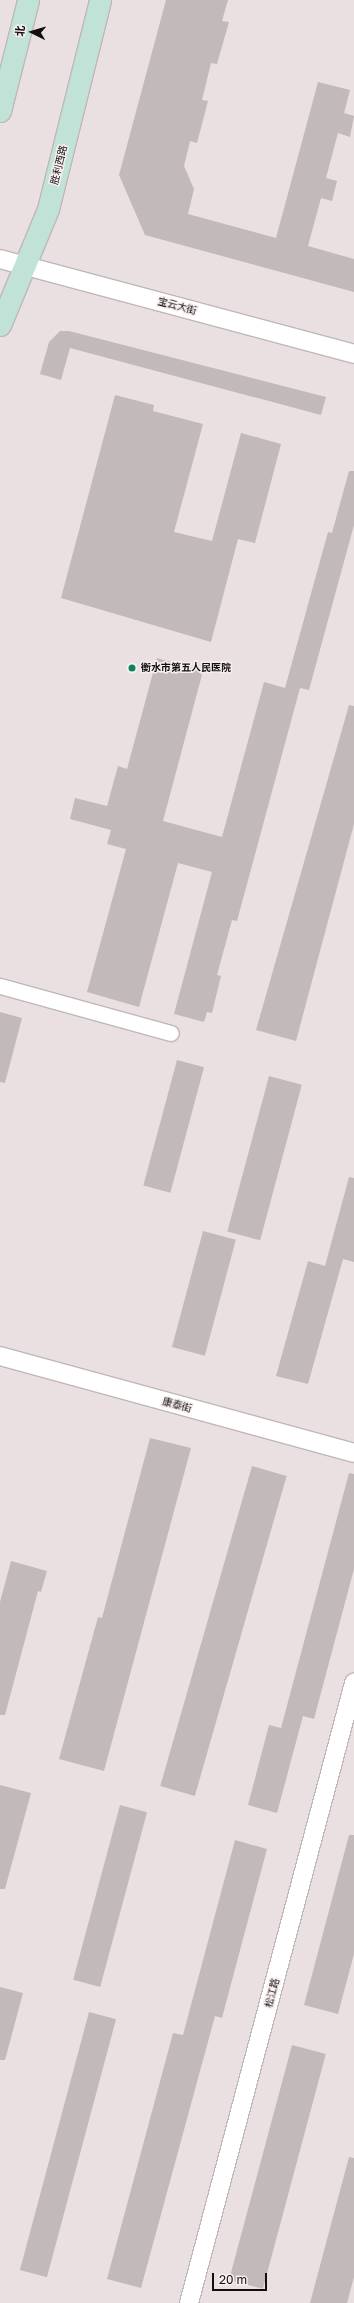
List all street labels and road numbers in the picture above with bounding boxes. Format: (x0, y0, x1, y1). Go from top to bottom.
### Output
street label: 胜利西路 (48, 144, 70, 186)
street label: 宝云大街 (156, 295, 198, 317)
street label: 康泰街 (161, 1395, 193, 1415)
street label: 松江路 (262, 1977, 282, 2009)

